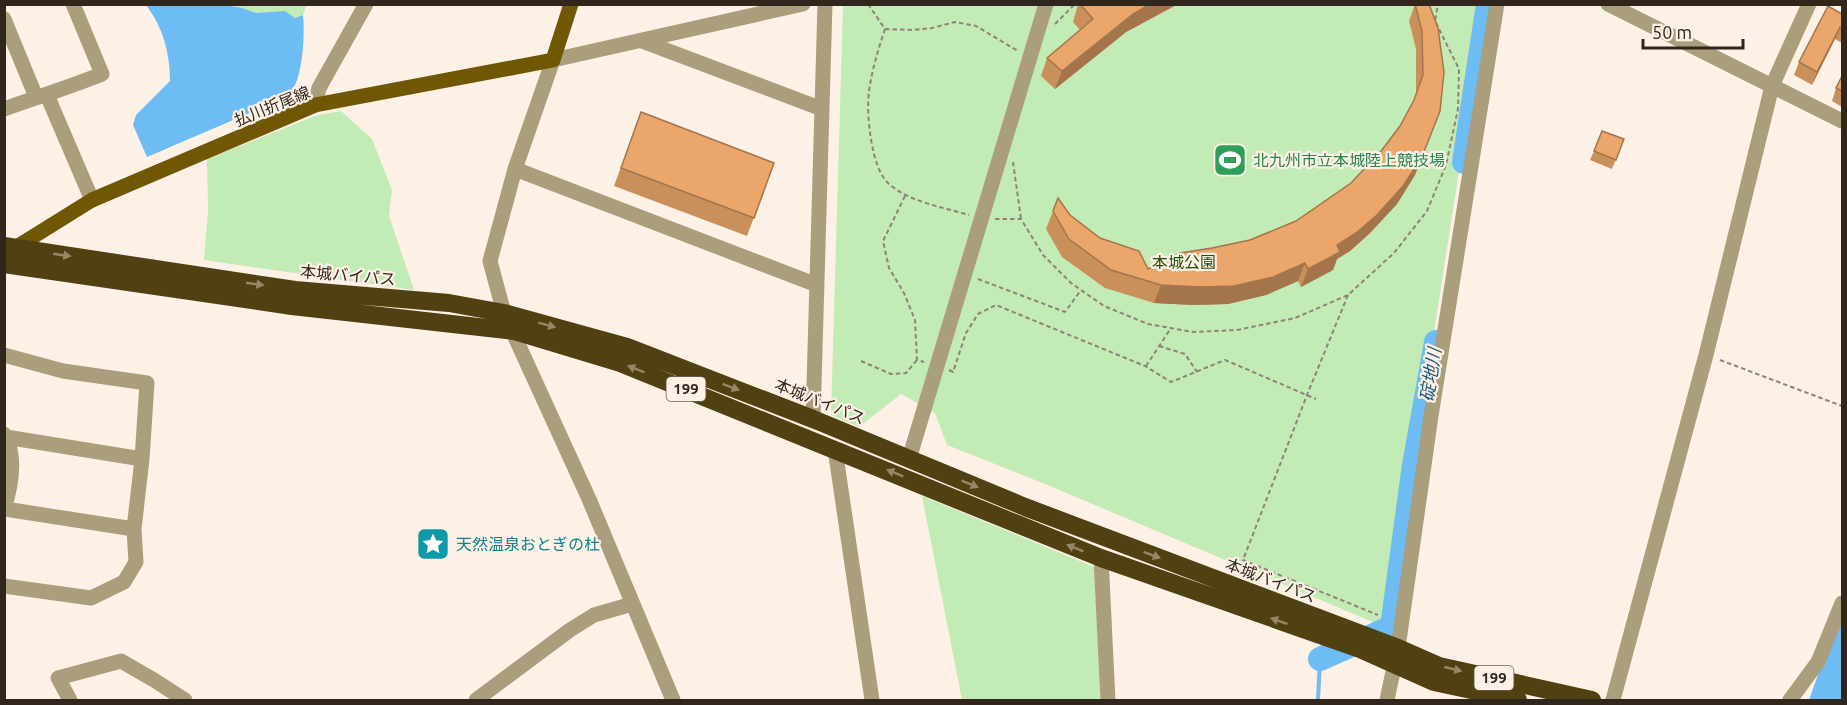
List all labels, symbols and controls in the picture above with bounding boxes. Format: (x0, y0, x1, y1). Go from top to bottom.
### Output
scale bar (1643, 12, 1744, 50)
text: 50 m (1652, 22, 1692, 42)
street label: 払川折尾線 (232, 83, 312, 129)
sports icon: 北九州市立本城陸上競技場 (1212, 142, 1248, 178)
place label: 北九州市立本城陸上競技場 (1253, 151, 1445, 169)
one-way arrow (53, 250, 72, 259)
park label: 本城公園 (1152, 253, 1216, 271)
street label: 本城バイパス (300, 262, 396, 288)
one-way arrow (246, 279, 265, 288)
one-way arrow (538, 320, 556, 330)
water label: 碇地川 (1416, 345, 1444, 403)
one-way arrow (627, 364, 645, 374)
street label: 本城バイパス (772, 375, 868, 427)
road number: 199 (666, 377, 706, 401)
one-way arrow (723, 382, 741, 392)
one-way arrow (886, 468, 904, 477)
one-way arrow (962, 479, 980, 489)
place icon: 天然温泉おとぎの杜 (415, 526, 451, 562)
place label: 天然温泉おとぎの杜 (456, 535, 600, 553)
one-way arrow (1066, 543, 1084, 553)
one-way arrow (1143, 551, 1161, 561)
street label: 本城バイパス (1223, 554, 1319, 606)
one-way arrow (1270, 615, 1288, 625)
one-way arrow (1444, 664, 1462, 674)
road number: 199 (1474, 666, 1514, 690)

